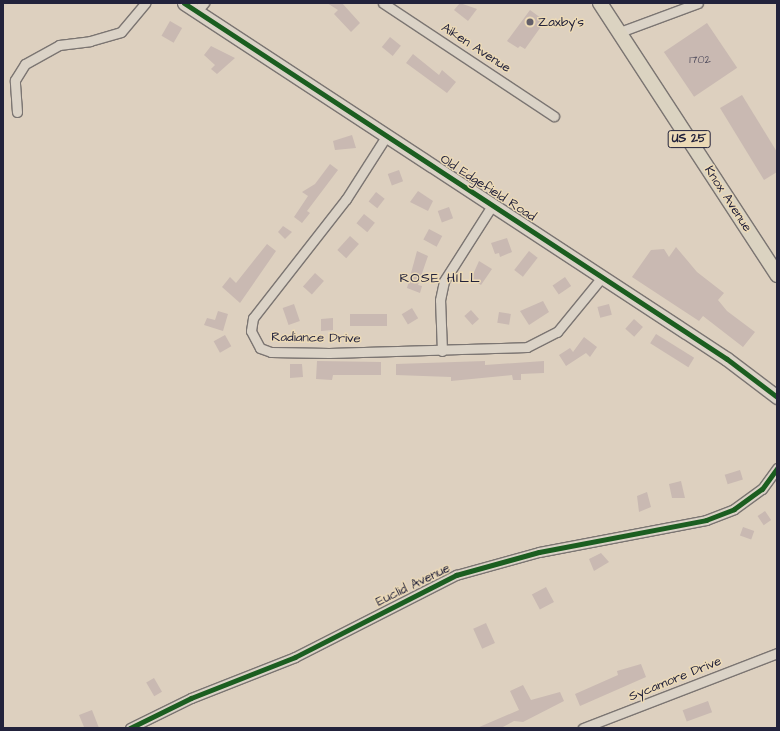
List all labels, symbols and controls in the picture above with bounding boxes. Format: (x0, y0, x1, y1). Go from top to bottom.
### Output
place label: Zaxby's (538, 14, 584, 30)
marker: Zaxby's (525, 17, 535, 27)
street label: Aiken Avenue (439, 20, 513, 76)
house number: 1702 (689, 53, 711, 67)
road number: US 25 (667, 129, 711, 149)
street label: Old Edgefield Road (437, 151, 539, 225)
street label: Knox Avenue (701, 163, 755, 235)
district label: ROSE HILL (399, 270, 481, 286)
street label: Radiance Drive (271, 329, 361, 347)
street label: Euclid Avenue (373, 560, 453, 610)
street label: Sycamore Drive (626, 653, 724, 705)

